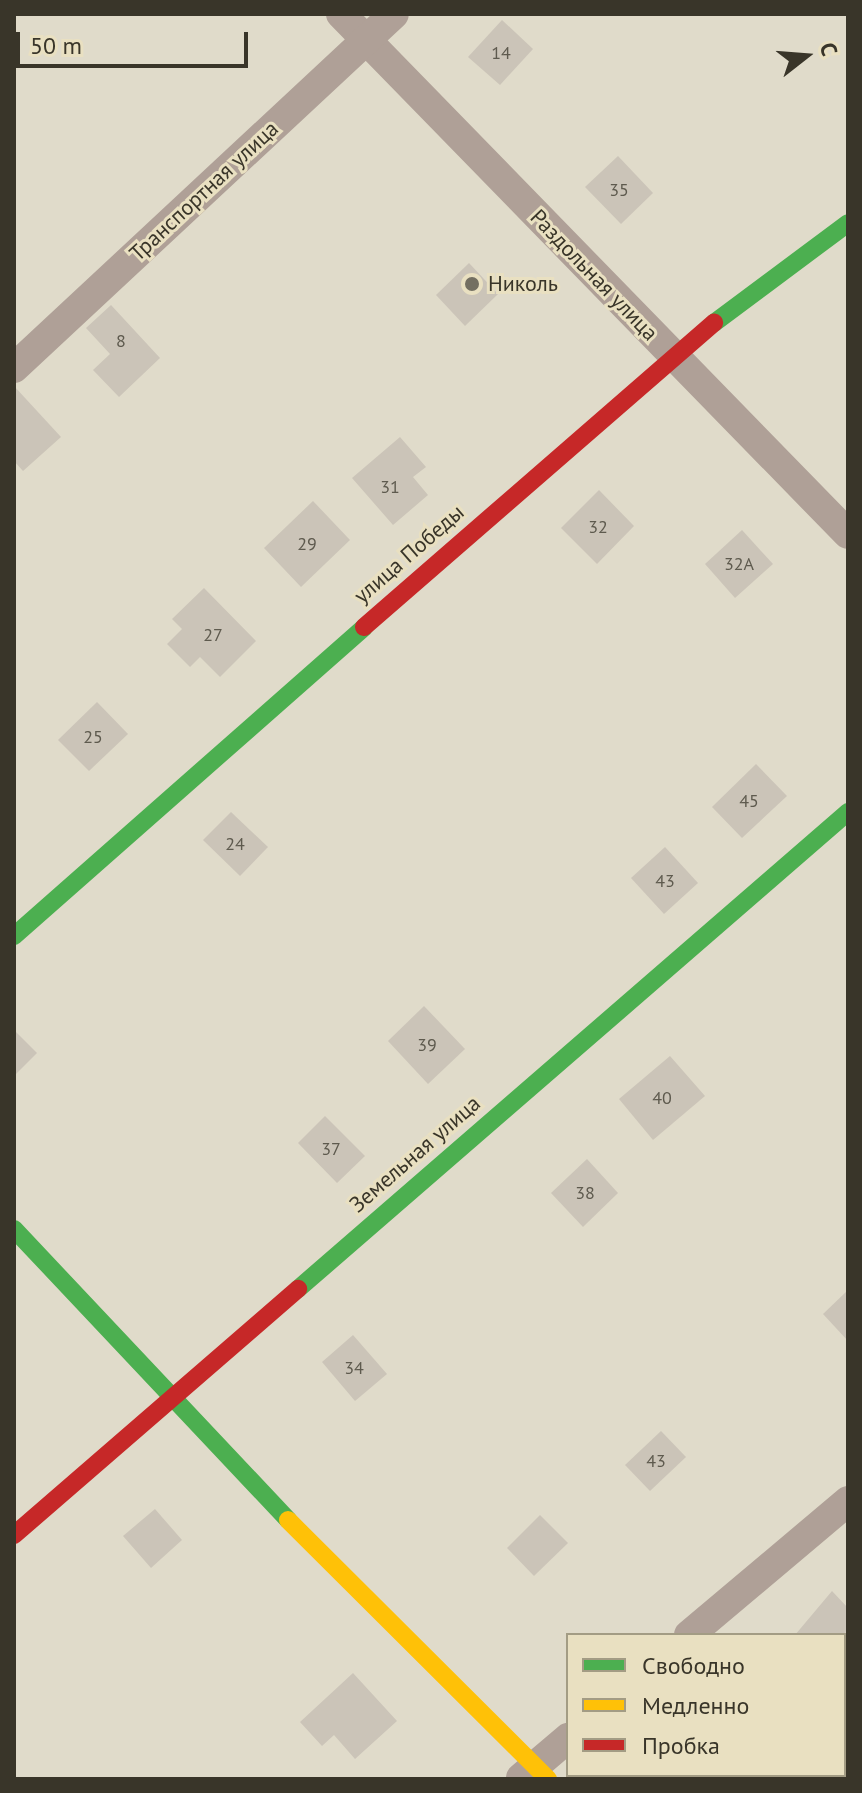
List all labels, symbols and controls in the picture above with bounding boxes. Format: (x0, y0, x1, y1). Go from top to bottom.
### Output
scale bar (20, 16, 252, 66)
north arrow (766, 16, 846, 96)
text: 50 m (30, 30, 82, 61)
text: С (814, 39, 844, 59)
house number: 14 (491, 42, 511, 64)
street label: Транспортная улица (124, 115, 284, 267)
house number: 35 (609, 179, 629, 201)
street label: Раздольная улица (525, 204, 663, 346)
place label: Николь (488, 271, 558, 297)
marker: Николь (463, 275, 481, 293)
house number: 8 (116, 330, 126, 352)
house number: 31 (380, 476, 400, 498)
street label: улица Победы (349, 499, 469, 609)
house number: 32 (588, 516, 608, 538)
house number: 29 (297, 533, 317, 555)
house number: 32А (724, 553, 754, 575)
house number: 27 (203, 624, 223, 646)
house number: 25 (83, 726, 103, 748)
house number: 45 (739, 790, 759, 812)
house number: 24 (225, 833, 245, 855)
house number: 43 (655, 870, 675, 892)
house number: 39 (417, 1034, 437, 1056)
house number: 40 (652, 1087, 672, 1109)
street label: Земельная улица (344, 1090, 486, 1218)
house number: 37 (321, 1138, 341, 1160)
house number: 38 (575, 1182, 595, 1204)
house number: 34 (344, 1357, 364, 1379)
house number: 43 (646, 1450, 666, 1472)
legend (566, 1633, 846, 1777)
text: Свободно (642, 1650, 745, 1681)
text: Медленно (642, 1690, 749, 1721)
text: Пробка (642, 1730, 720, 1761)

